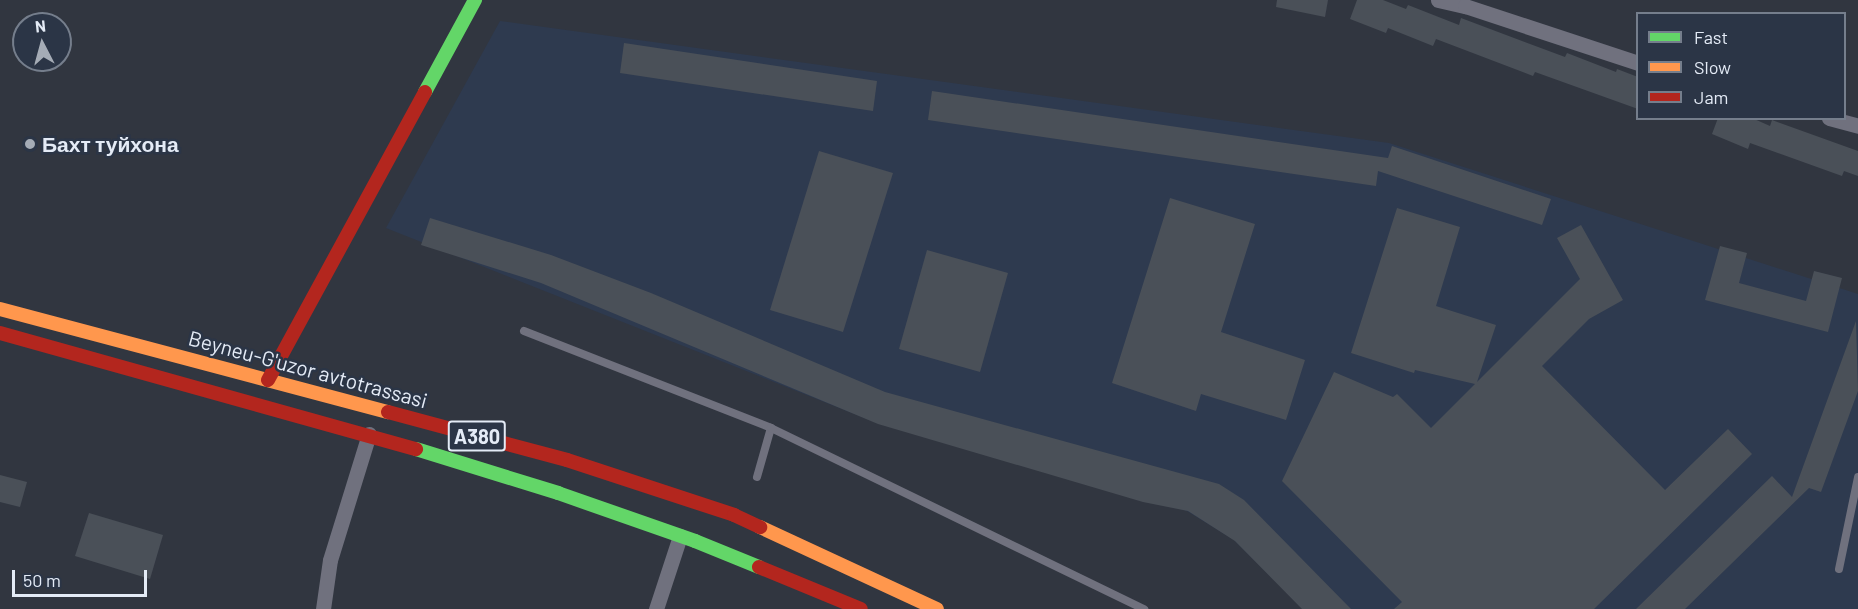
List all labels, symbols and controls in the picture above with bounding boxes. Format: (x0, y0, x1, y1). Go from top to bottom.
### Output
north arrow (12, 12, 72, 72)
legend (1636, 12, 1846, 120)
text: N (34, 16, 47, 36)
text: Fast (1694, 26, 1728, 48)
text: Slow (1694, 56, 1731, 78)
text: Jam (1694, 86, 1728, 108)
place label: Бахт туйхона (42, 131, 179, 157)
marker: Бахт туйхона (23, 137, 37, 151)
street label: Beyneu-G'uzor avtotrassasi (186, 325, 430, 413)
road number: A380 (447, 419, 507, 453)
scale bar (15, 558, 150, 596)
text: 50 m (23, 569, 61, 591)

